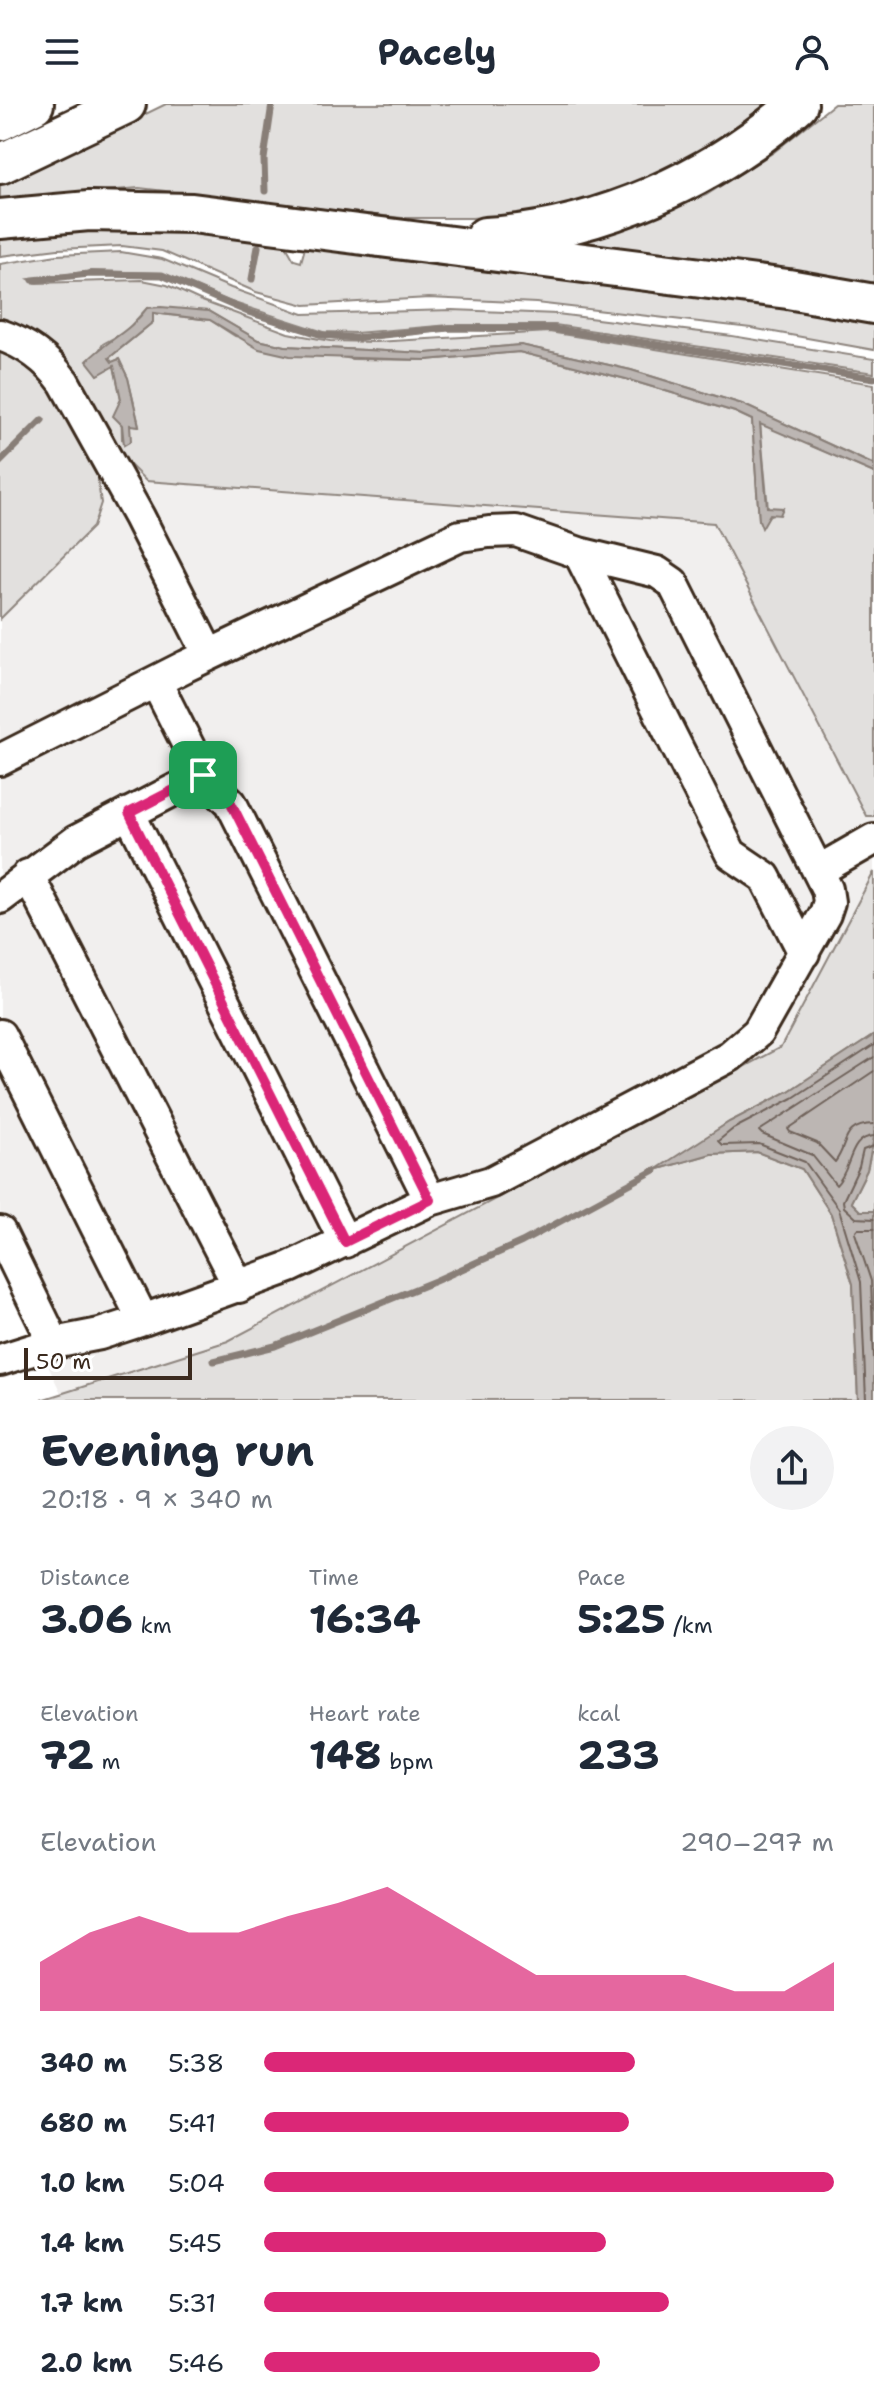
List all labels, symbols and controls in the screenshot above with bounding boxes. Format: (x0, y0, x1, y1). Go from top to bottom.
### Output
text: Pacely (377, 28, 497, 77)
icon: menu (40, 30, 84, 74)
icon: person (790, 30, 834, 74)
pin (169, 741, 237, 809)
icon: arrive (181, 753, 225, 797)
scale bar (24, 1344, 192, 1380)
text: 50 m (36, 1347, 91, 1376)
text: Evening run (40, 1421, 314, 1480)
button: share (750, 1426, 834, 1510)
text: 20:18 · 9 × 340 m (40, 1481, 273, 1516)
text: Distance (40, 1563, 130, 1592)
text: Time (309, 1563, 359, 1592)
text: Pace (577, 1563, 626, 1592)
text: 3.06 (40, 1592, 133, 1646)
text: 16:34 (309, 1592, 421, 1646)
text: 5:25 (577, 1592, 666, 1646)
text: km (133, 1611, 172, 1640)
text: /km (666, 1611, 713, 1640)
text: Elevation (40, 1699, 138, 1728)
text: Heart rate (309, 1699, 421, 1728)
text: kcal (577, 1699, 620, 1728)
text: 72 (40, 1728, 94, 1782)
text: 148 (309, 1728, 382, 1782)
text: 233 (577, 1728, 660, 1782)
text: m (94, 1747, 120, 1776)
text: bpm (382, 1747, 434, 1776)
text: Elevation (40, 1824, 156, 1859)
text: 290–297 m (680, 1824, 834, 1859)
text: 340 m (40, 2045, 127, 2080)
text: 5:38 (168, 2045, 224, 2080)
text: 680 m (40, 2105, 127, 2140)
text: 5:41 (168, 2105, 216, 2140)
text: 1.0 km (40, 2165, 125, 2200)
text: 5:04 (168, 2165, 225, 2200)
text: 1.4 km (40, 2225, 124, 2260)
text: 5:45 (168, 2225, 222, 2260)
text: 1.7 km (40, 2285, 123, 2320)
text: 5:31 (168, 2285, 216, 2320)
text: 2.0 km (40, 2345, 132, 2380)
text: 5:46 (168, 2345, 224, 2380)

